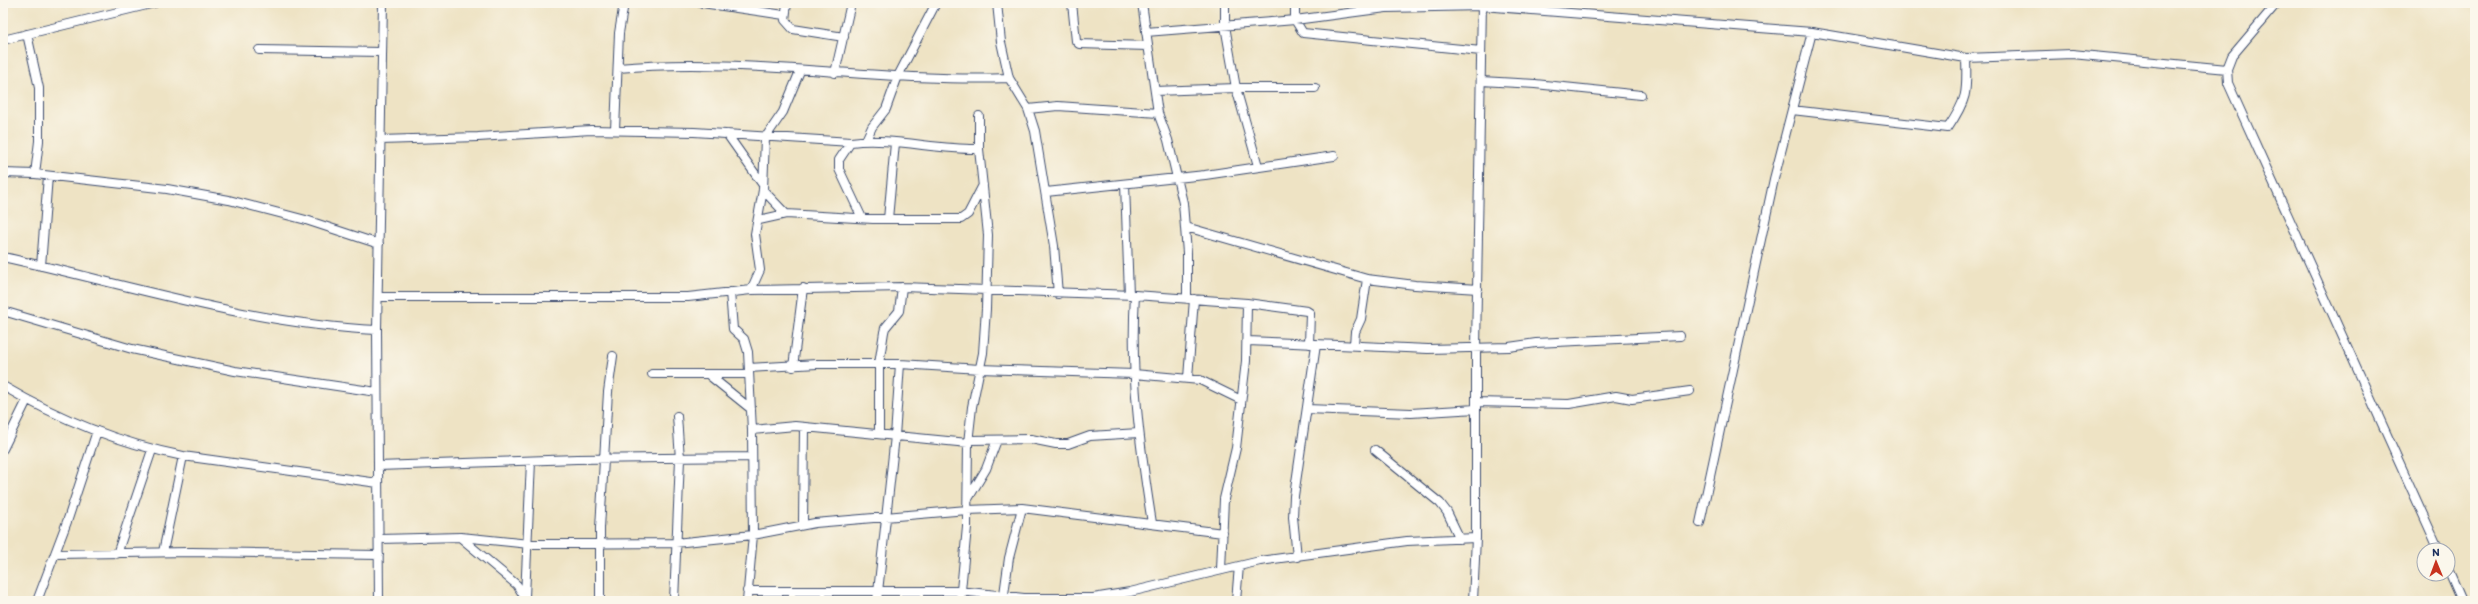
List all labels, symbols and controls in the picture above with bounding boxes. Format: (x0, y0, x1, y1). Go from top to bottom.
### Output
north arrow (2416, 542, 2456, 582)
text: N (2432, 546, 2440, 559)

